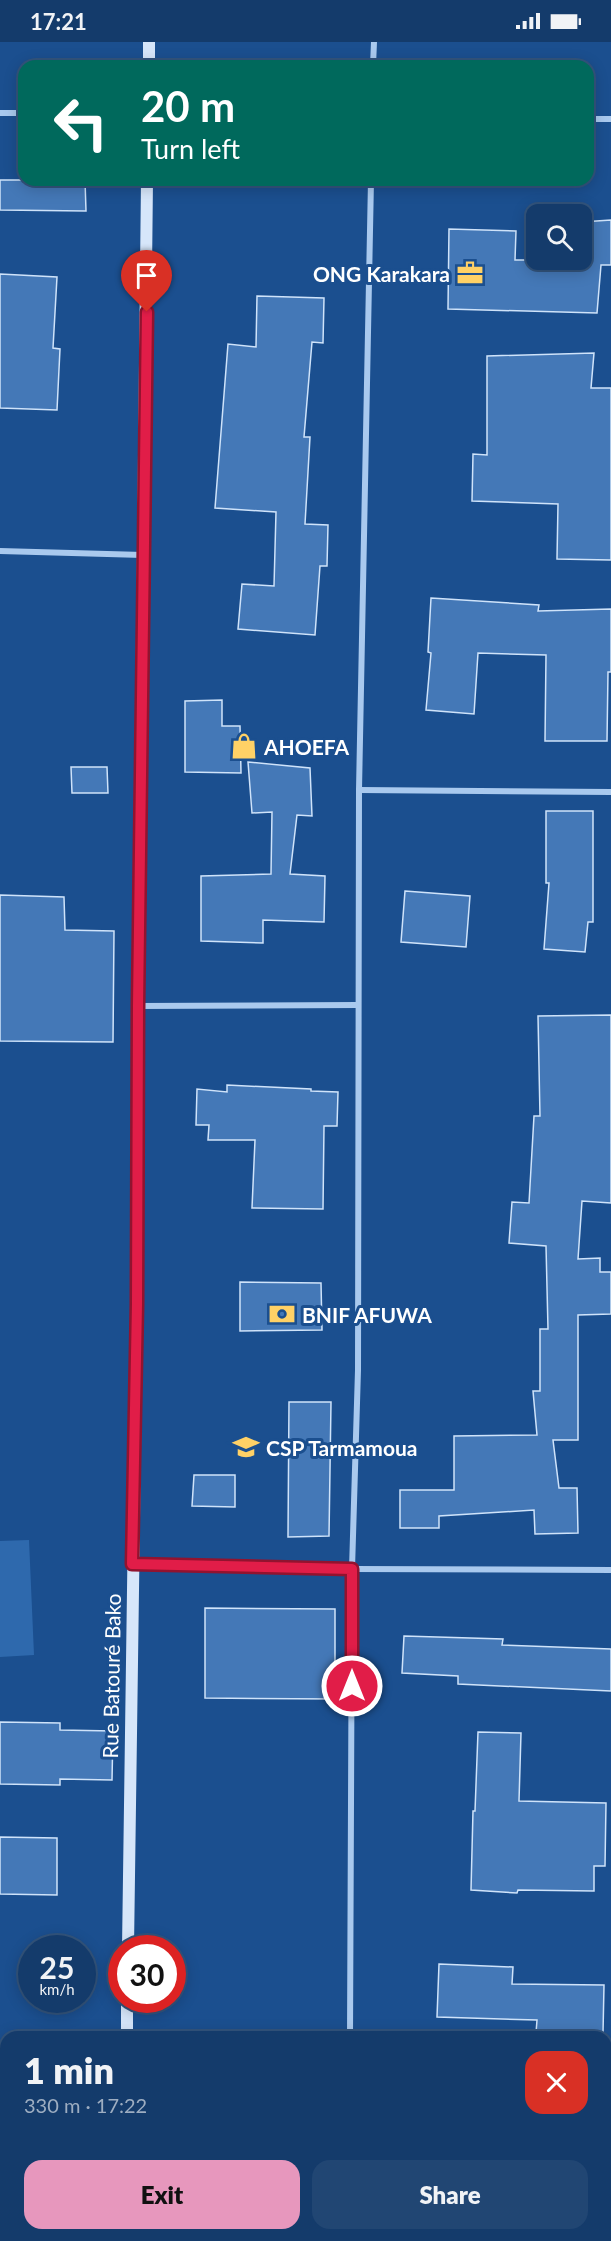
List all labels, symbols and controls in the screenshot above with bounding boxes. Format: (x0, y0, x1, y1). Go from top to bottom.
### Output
text: 17:21 (30, 8, 87, 35)
text: 20 m (141, 81, 235, 131)
icon: left (42, 84, 120, 162)
text: Turn left (141, 132, 240, 165)
map controls (526, 204, 592, 270)
button: search (526, 204, 592, 270)
pin (121, 250, 172, 312)
office icon: ONG Karakara (455, 258, 485, 288)
icon: arrive (130, 259, 163, 292)
place label: ONG Karakara (313, 261, 450, 286)
shop icon: AHOEFA (229, 731, 259, 761)
place label: AHOEFA (263, 734, 349, 759)
bank icon: BNIF AFUWA (267, 1299, 297, 1329)
place label: BNIF AFUWA (302, 1302, 432, 1327)
school or university icon: CSP Tarmamoua (231, 1432, 261, 1462)
place label: CSP Tarmamoua (266, 1435, 417, 1460)
street label: Rue Batouré Bako (97, 1593, 125, 1759)
position arrow (320, 1654, 384, 1718)
speed limit sign: 30 (108, 1935, 186, 2013)
text: 25 (40, 1949, 74, 1985)
text: km/h (39, 1980, 75, 1998)
text: 1 min (24, 2048, 114, 2092)
button: close (525, 2051, 588, 2114)
text: 330 m · 17:22 (24, 2093, 147, 2117)
button: Exit (24, 2160, 300, 2229)
button: Share (312, 2160, 588, 2229)

